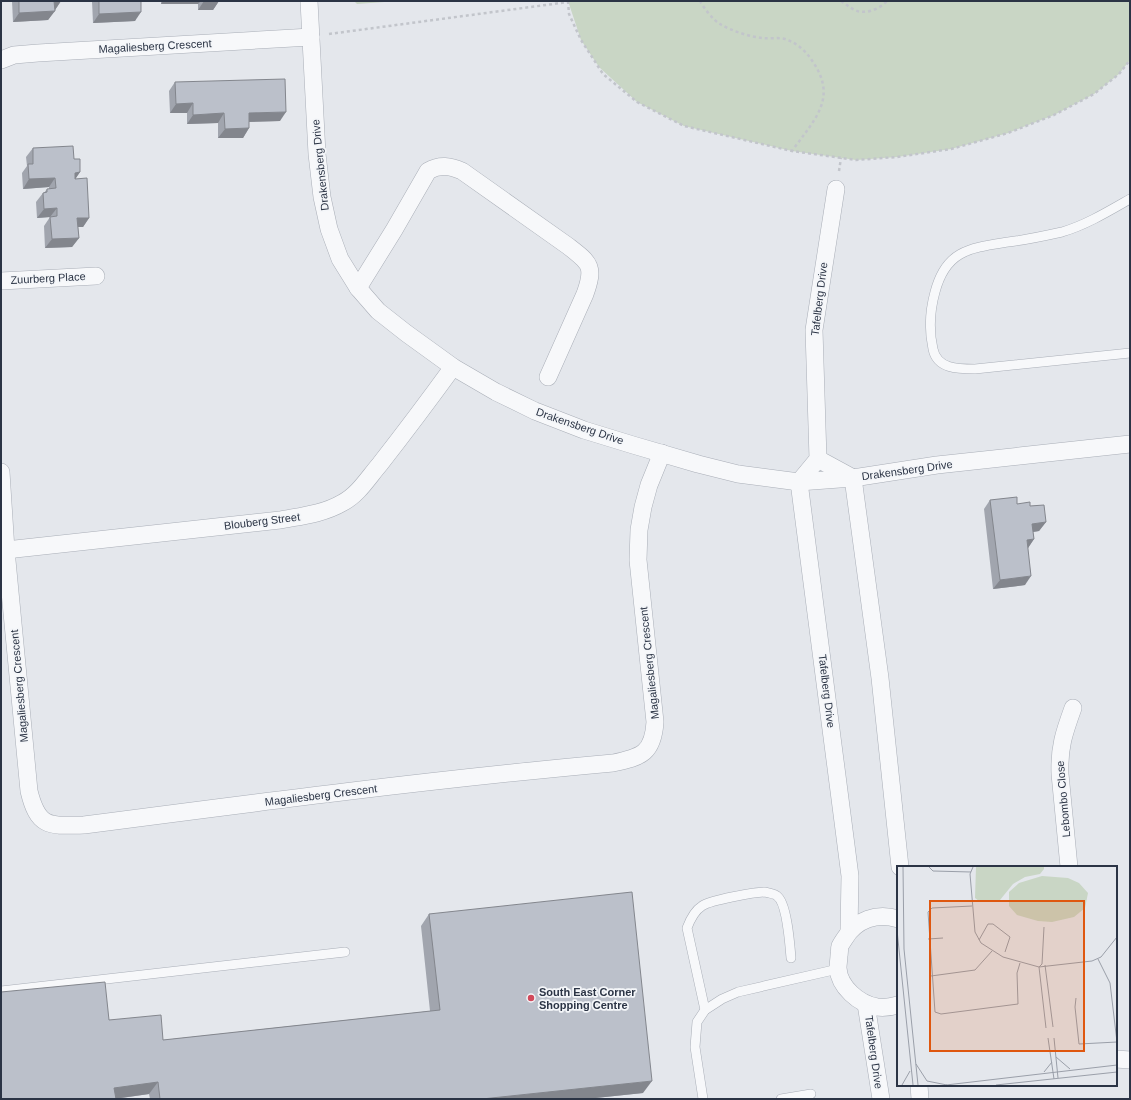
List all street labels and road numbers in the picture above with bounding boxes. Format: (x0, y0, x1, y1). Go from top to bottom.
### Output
street label: Magaliesberg Crescent (98, 37, 212, 55)
street label: Drakensberg Drive (309, 119, 331, 211)
street label: Tafelberg Drive (809, 262, 829, 336)
street label: Zuurberg Place (10, 270, 86, 286)
street label: Drakensberg Drive (535, 405, 625, 447)
street label: Drakensberg Drive (861, 458, 953, 482)
street label: Blouberg Street (223, 510, 301, 532)
street label: Magaliesberg Crescent (637, 606, 661, 720)
street label: Magaliesberg Crescent (8, 629, 30, 743)
street label: Tafelberg Drive (817, 654, 837, 728)
street label: Lebombo Close (1054, 760, 1072, 838)
street label: Magaliesberg Crescent (264, 782, 378, 808)
street label: Tafelberg Drive (863, 1015, 885, 1089)

